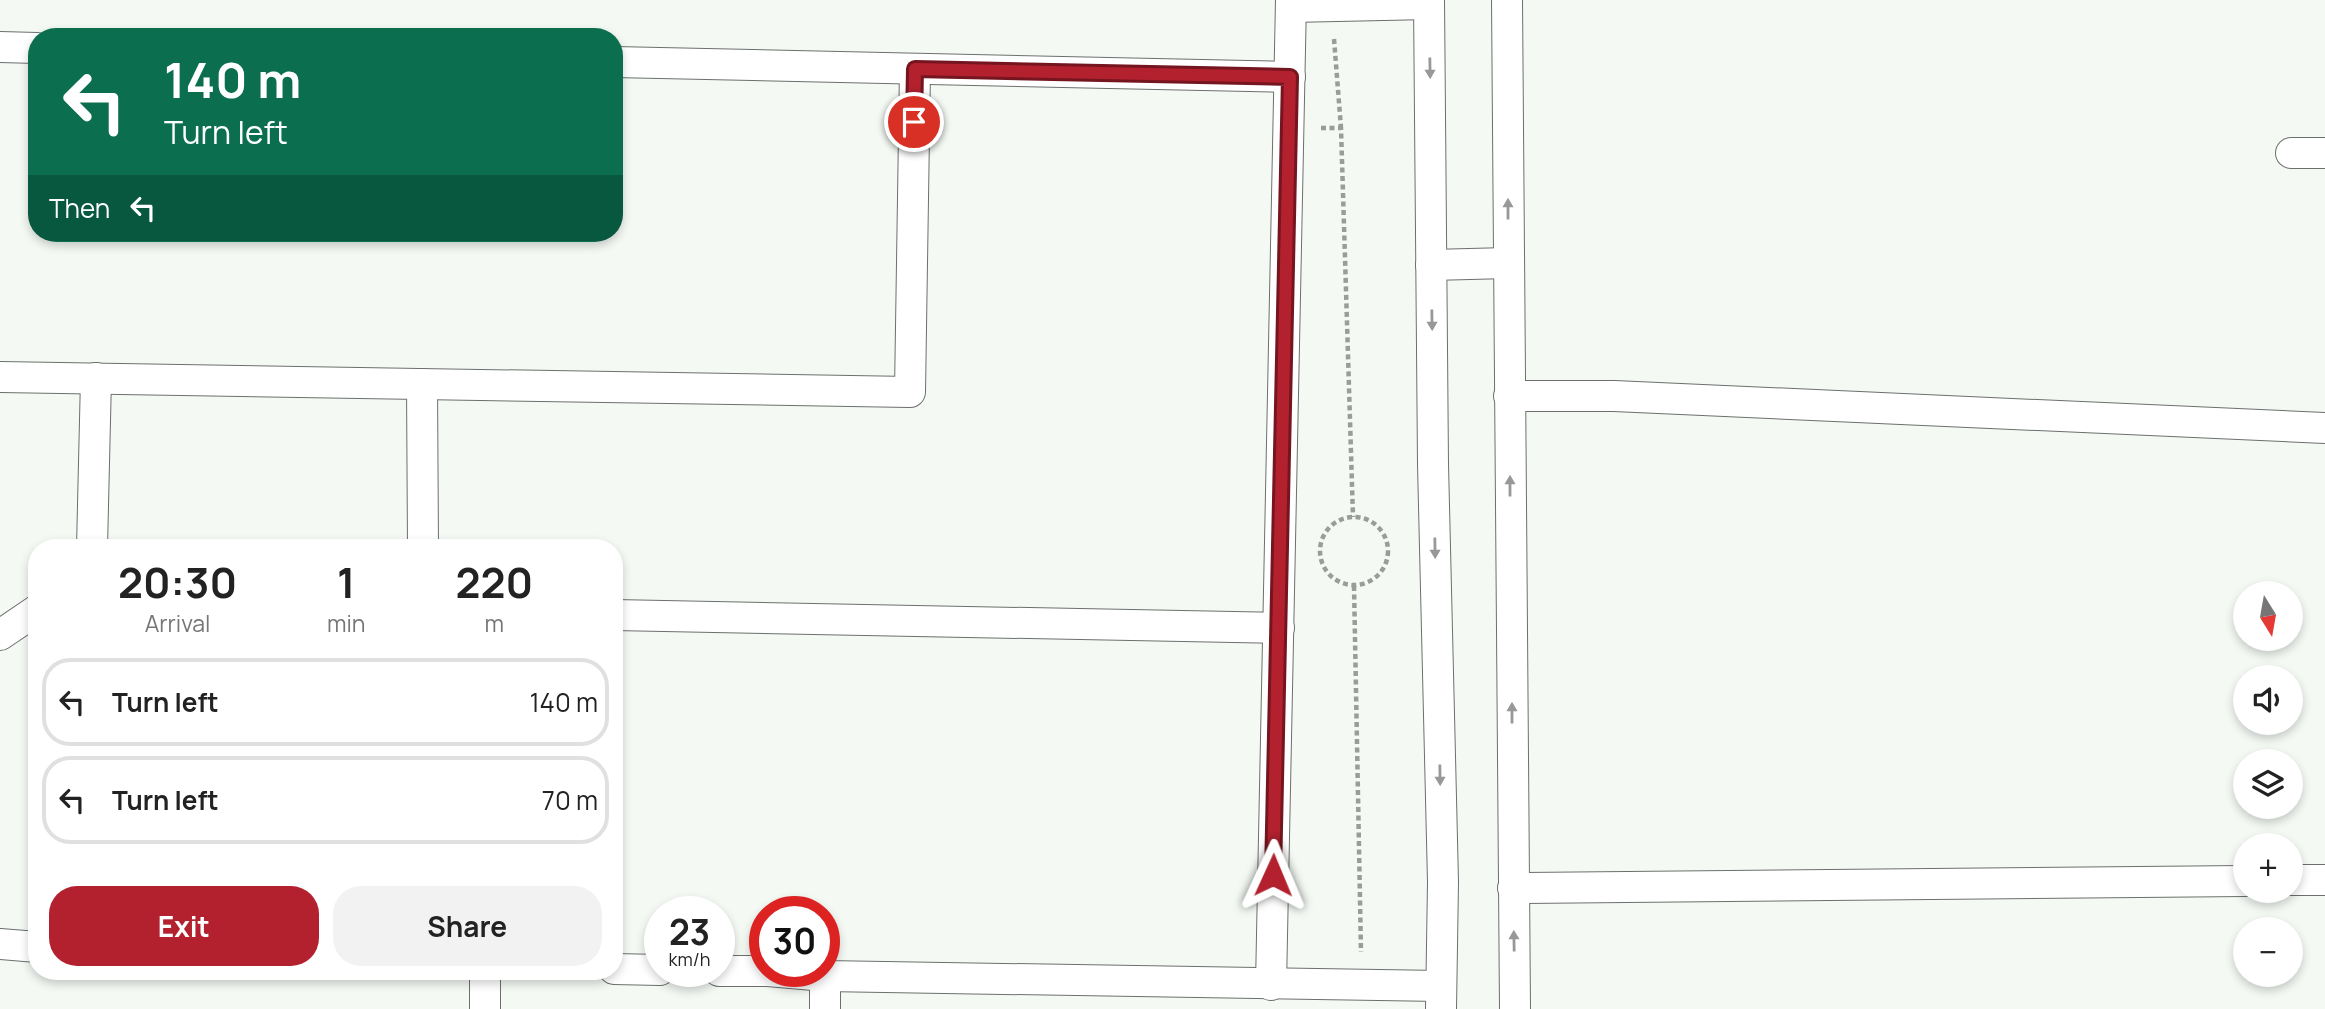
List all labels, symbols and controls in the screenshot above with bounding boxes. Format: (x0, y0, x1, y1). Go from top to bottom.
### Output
text: 140 m (164, 46, 301, 113)
icon: left (49, 56, 140, 147)
one-way arrow (1424, 57, 1436, 79)
pin (884, 92, 944, 152)
icon: arrive (895, 103, 933, 141)
text: Turn left (164, 110, 288, 154)
icon: left (124, 189, 162, 227)
text: Then (49, 190, 110, 226)
one-way arrow (1502, 198, 1514, 220)
one-way arrow (1426, 309, 1438, 331)
one-way arrow (1504, 475, 1516, 497)
one-way arrow (1429, 537, 1441, 559)
text: 20:30 (118, 553, 237, 611)
text: 1 (337, 553, 355, 611)
text: 220 (455, 553, 533, 611)
north arrow (2233, 581, 2303, 651)
map controls (2233, 581, 2303, 987)
text: Arrival (145, 607, 210, 639)
text: min (327, 607, 365, 639)
text: m (484, 607, 504, 639)
button: sound (2233, 665, 2303, 735)
icon: left (53, 683, 91, 721)
text: Turn left (112, 684, 219, 720)
text: 140 m (529, 684, 598, 720)
one-way arrow (1506, 702, 1517, 724)
button: layers (2233, 749, 2303, 819)
one-way arrow (1434, 764, 1446, 786)
icon: left (53, 781, 91, 819)
text: Turn left (112, 782, 219, 818)
text: 70 m (542, 782, 598, 818)
button: + (2233, 833, 2303, 903)
position arrow (1236, 838, 1310, 912)
button: Exit (49, 886, 319, 966)
button: Share (333, 886, 602, 966)
speed limit sign: 30 (749, 896, 840, 987)
text: 23 (669, 908, 710, 956)
button: − (2233, 917, 2303, 987)
one-way arrow (1508, 930, 1519, 952)
text: km/h (669, 947, 710, 971)

